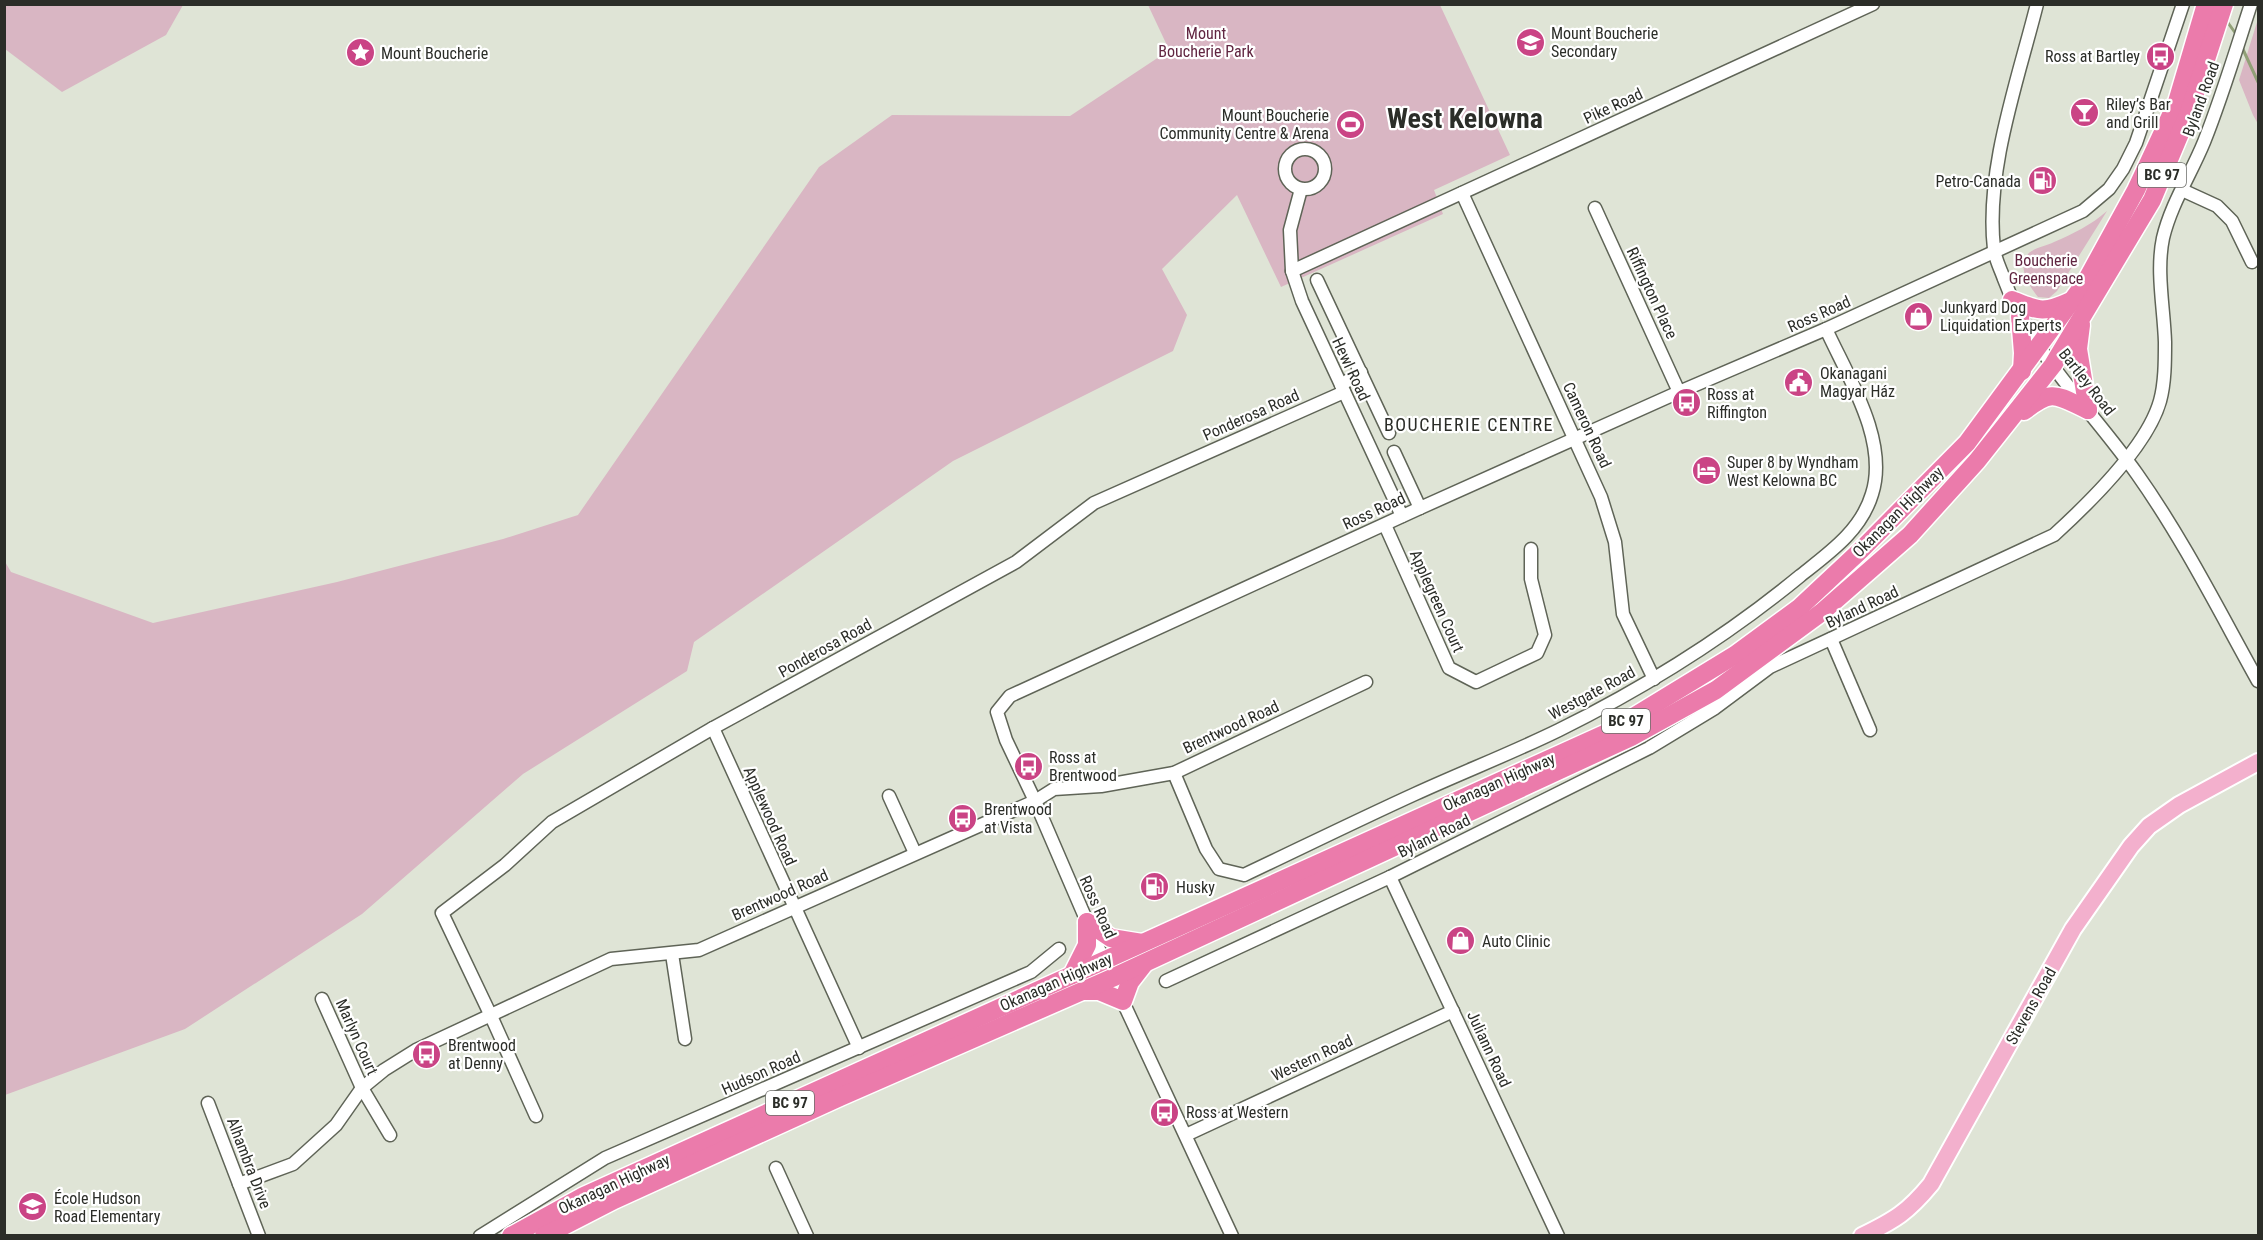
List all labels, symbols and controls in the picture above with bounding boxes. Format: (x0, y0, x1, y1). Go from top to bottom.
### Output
park label: Mount Boucherie Park (1158, 24, 1254, 61)
place label: Mount Boucherie Secondary (1551, 24, 1658, 61)
school or university icon: Mount Boucherie Secondary (1514, 26, 1546, 58)
place icon: Mount Boucherie (344, 37, 376, 69)
bus stop icon: Ross at Bartley (2145, 40, 2177, 72)
place label: Mount Boucherie (381, 44, 488, 63)
place label: Ross at Bartley (2045, 47, 2140, 66)
street label: Byland Road (2179, 59, 2223, 139)
street label: Pike Road (1580, 84, 1646, 128)
place label: Riley’s Bar and Grill (2106, 95, 2171, 132)
bar icon: Riley’s Bar and Grill (2069, 97, 2101, 129)
district label: West Kelowna (1387, 102, 1543, 135)
place label: Mount Boucherie Community Centre & Arena (1159, 106, 1329, 143)
sports icon: Mount Boucherie Community Centre & Arena (1334, 108, 1366, 140)
road number: BC 97 (2138, 163, 2186, 187)
fuel station icon: Petro-Canada (2026, 165, 2058, 197)
place label: Petro-Canada (1936, 172, 2021, 191)
street label: Riffington Place (1623, 244, 1681, 342)
park label: Boucherie Greenspace (2009, 251, 2083, 288)
street label: Ross Road (1785, 292, 1853, 336)
place label: Junkyard Dog Liquidation Experts (1940, 298, 2062, 335)
shop icon: Junkyard Dog Liquidation Experts (1903, 300, 1935, 332)
street label: Hewl Road (1328, 334, 1374, 404)
street label: Bartley Road (2055, 345, 2119, 419)
place label: Okanagani Magyar Ház (1820, 364, 1895, 401)
public building icon: Okanagani Magyar Ház (1783, 366, 1815, 398)
street label: Cameron Road (1559, 379, 1615, 471)
street label: Ponderosa Road (1200, 385, 1302, 445)
place label: Ross at Riffington (1707, 385, 1767, 422)
bus stop icon: Ross at Riffington (1670, 387, 1702, 419)
district label: BOUCHERIE CENTRE (1384, 414, 1554, 435)
place label: Super 8 by Wyndham West Kelowna BC (1727, 453, 1859, 490)
hotel icon: Super 8 by Wyndham West Kelowna BC (1690, 455, 1722, 487)
street label: Okanagan Highway (1849, 462, 1948, 561)
street label: Ross Road (1340, 488, 1408, 534)
street label: Applegreen Court (1406, 547, 1468, 655)
street label: Byland Road (1823, 582, 1901, 632)
street label: Ponderosa Road (775, 615, 875, 681)
street label: Westgate Road (1546, 662, 1638, 724)
street label: Brentwood Road (1180, 696, 1282, 758)
road number: BC 97 (1602, 709, 1650, 733)
place label: Ross at Brentwood (1049, 748, 1117, 785)
street label: Okanagan Highway (1440, 749, 1558, 815)
bus stop icon: Ross at Brentwood (1012, 750, 1044, 782)
street label: Applewood Road (740, 764, 800, 868)
place label: Brentwood at Vista (984, 800, 1052, 837)
bus stop icon: Brentwood at Vista (947, 802, 979, 834)
street label: Byland Road (1395, 810, 1473, 862)
street label: Brentwood Road (729, 865, 831, 925)
fuel station icon: Husky (1139, 871, 1171, 903)
street label: Ross Road (1076, 873, 1120, 941)
place label: Husky (1176, 878, 1215, 897)
shop icon: Auto Clinic (1445, 925, 1477, 957)
place label: Auto Clinic (1482, 932, 1550, 951)
street label: Okanagan Highway (997, 949, 1115, 1015)
street label: Stevens Road (2002, 964, 2060, 1048)
street label: Marlyn Court (332, 996, 382, 1078)
street label: Juliann Road (1463, 1008, 1515, 1090)
street label: Western Road (1268, 1031, 1356, 1085)
place label: Brentwood at Denny (448, 1036, 516, 1073)
bus stop icon: Brentwood at Denny (411, 1038, 443, 1070)
street label: Hudson Road (719, 1047, 803, 1099)
road number: BC 97 (766, 1091, 814, 1115)
bus stop icon: Ross at Western (1149, 1096, 1181, 1128)
place label: Ross at Western (1186, 1103, 1288, 1122)
street label: Alhambra Drive (223, 1115, 275, 1211)
street label: Okanagan Highway (555, 1150, 673, 1218)
place label: École Hudson Road Elementary (54, 1189, 161, 1226)
school or university icon: École Hudson Road Elementary (17, 1191, 49, 1223)

